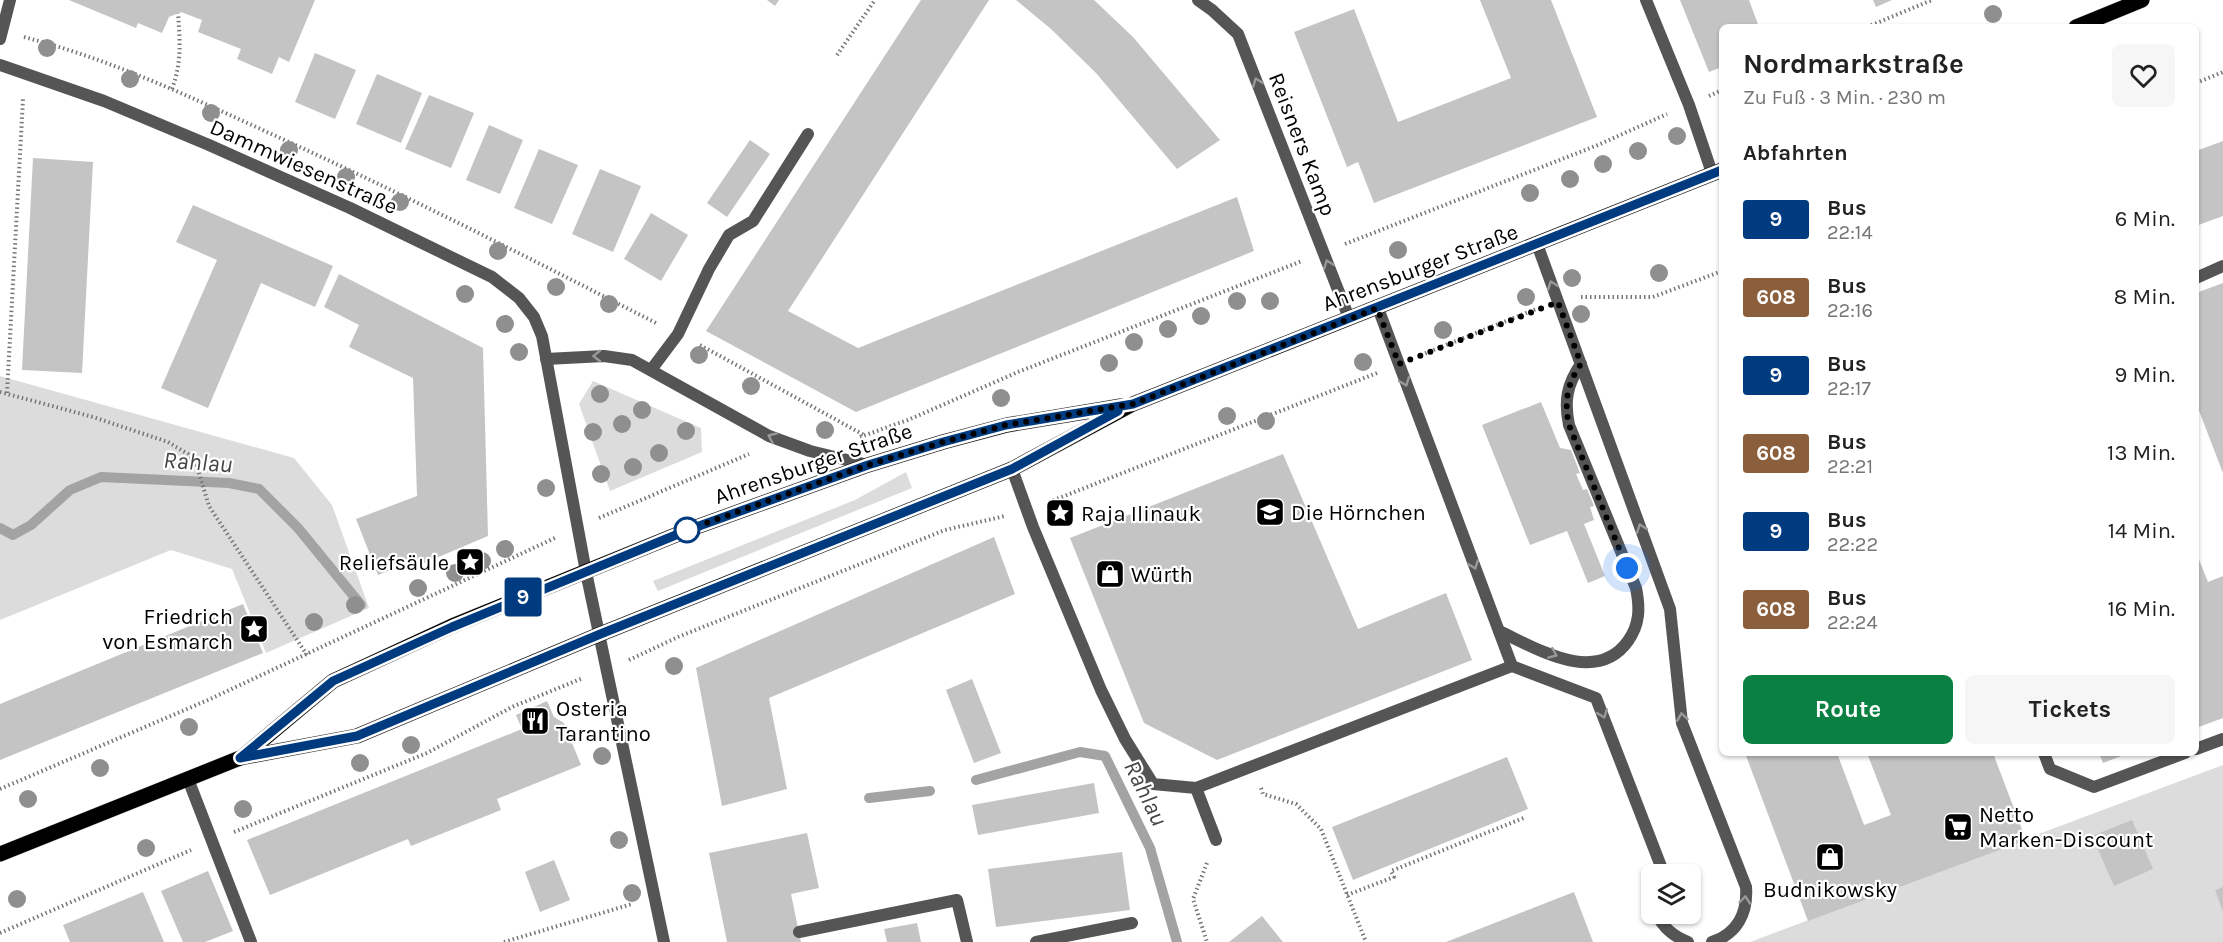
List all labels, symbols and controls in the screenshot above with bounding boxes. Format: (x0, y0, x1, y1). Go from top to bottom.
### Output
button: heart (2112, 44, 2175, 107)
text: Nordmarkstraße (1743, 47, 1964, 80)
street label: Reisners Kamp (1263, 69, 1341, 220)
one-way arrow (1251, 78, 1264, 88)
text: Zu Fuß · 3 Min. · 230 m (1743, 86, 1946, 109)
street label: Dammwiesenstraße (206, 114, 401, 220)
text: Abfahrten (1743, 140, 1848, 166)
text: Bus (1827, 195, 1867, 221)
text: 6 Min. (2115, 206, 2175, 232)
text: 9 (1770, 207, 1782, 231)
street label: Ahrensburger Straße (1319, 219, 1522, 317)
text: 22:14 (1827, 221, 1873, 244)
one-way arrow (1323, 259, 1335, 270)
text: Bus (1827, 273, 1867, 299)
one-way arrow (1547, 280, 1560, 291)
text: 8 Min. (2114, 284, 2175, 310)
text: 608 (1756, 285, 1796, 309)
text: 22:16 (1827, 299, 1873, 322)
one-way arrow (593, 350, 602, 362)
text: Bus (1827, 351, 1867, 377)
text: 9 Min. (2115, 362, 2175, 388)
text: 9 (1770, 363, 1782, 387)
one-way arrow (1398, 376, 1411, 387)
text: 22:17 (1827, 377, 1871, 400)
street label: Ahrensburger Straße (711, 418, 916, 510)
text: Bus (1827, 429, 1867, 455)
one-way arrow (768, 432, 779, 444)
text: 13 Min. (2107, 440, 2175, 466)
text: 608 (1756, 441, 1796, 465)
water label: Rahlau (162, 446, 234, 478)
text: 22:21 (1827, 455, 1873, 478)
school or university icon: Die Hörnchen (1254, 496, 1286, 528)
place icon: Raja Ilinauk (1044, 497, 1076, 529)
place label: Die Hörnchen (1291, 500, 1426, 526)
place label: Raja Ilinauk (1081, 501, 1201, 527)
text: Bus (1827, 507, 1867, 533)
unlabelled marker (674, 517, 700, 543)
text: 14 Min. (2108, 518, 2175, 544)
text: 9 (1770, 519, 1782, 543)
one-way arrow (1635, 523, 1648, 534)
text: 22:22 (1827, 533, 1878, 556)
place icon: Reliefsäule (454, 546, 486, 578)
place label: Reliefsäule (339, 550, 449, 576)
your location (1612, 553, 1642, 583)
shop icon: Würth (1094, 558, 1126, 590)
one-way arrow (1466, 559, 1479, 569)
place label: Würth (1131, 562, 1193, 588)
line badge: 9 (504, 578, 542, 616)
text: 9 (517, 585, 529, 609)
text: Bus (1827, 585, 1867, 611)
text: 16 Min. (2108, 596, 2175, 622)
text: 608 (1756, 597, 1796, 621)
place label: Friedrich von Esmarch (102, 604, 233, 655)
text: 22:24 (1827, 611, 1878, 634)
place icon: Friedrich von Esmarch (238, 613, 270, 645)
one-way arrow (1546, 647, 1557, 659)
button: Route (1743, 675, 1953, 744)
button: Tickets (1965, 675, 2175, 744)
place label: Osteria Tarantino (556, 696, 651, 747)
restaurant icon: Osteria Tarantino (519, 705, 551, 737)
one-way arrow (1595, 708, 1608, 719)
one-way arrow (1676, 712, 1689, 722)
water label: Rahlau (1118, 756, 1174, 830)
place label: Netto Marken-Discount (1979, 802, 2153, 853)
supermarket icon: Netto Marken-Discount (1942, 811, 1974, 843)
shop icon: Budnikowsky (1814, 841, 1846, 873)
map controls (1641, 864, 1701, 924)
button: layers (1641, 864, 1701, 924)
place label: Budnikowsky (1763, 877, 1897, 903)
one-way arrow (1739, 895, 1752, 904)

